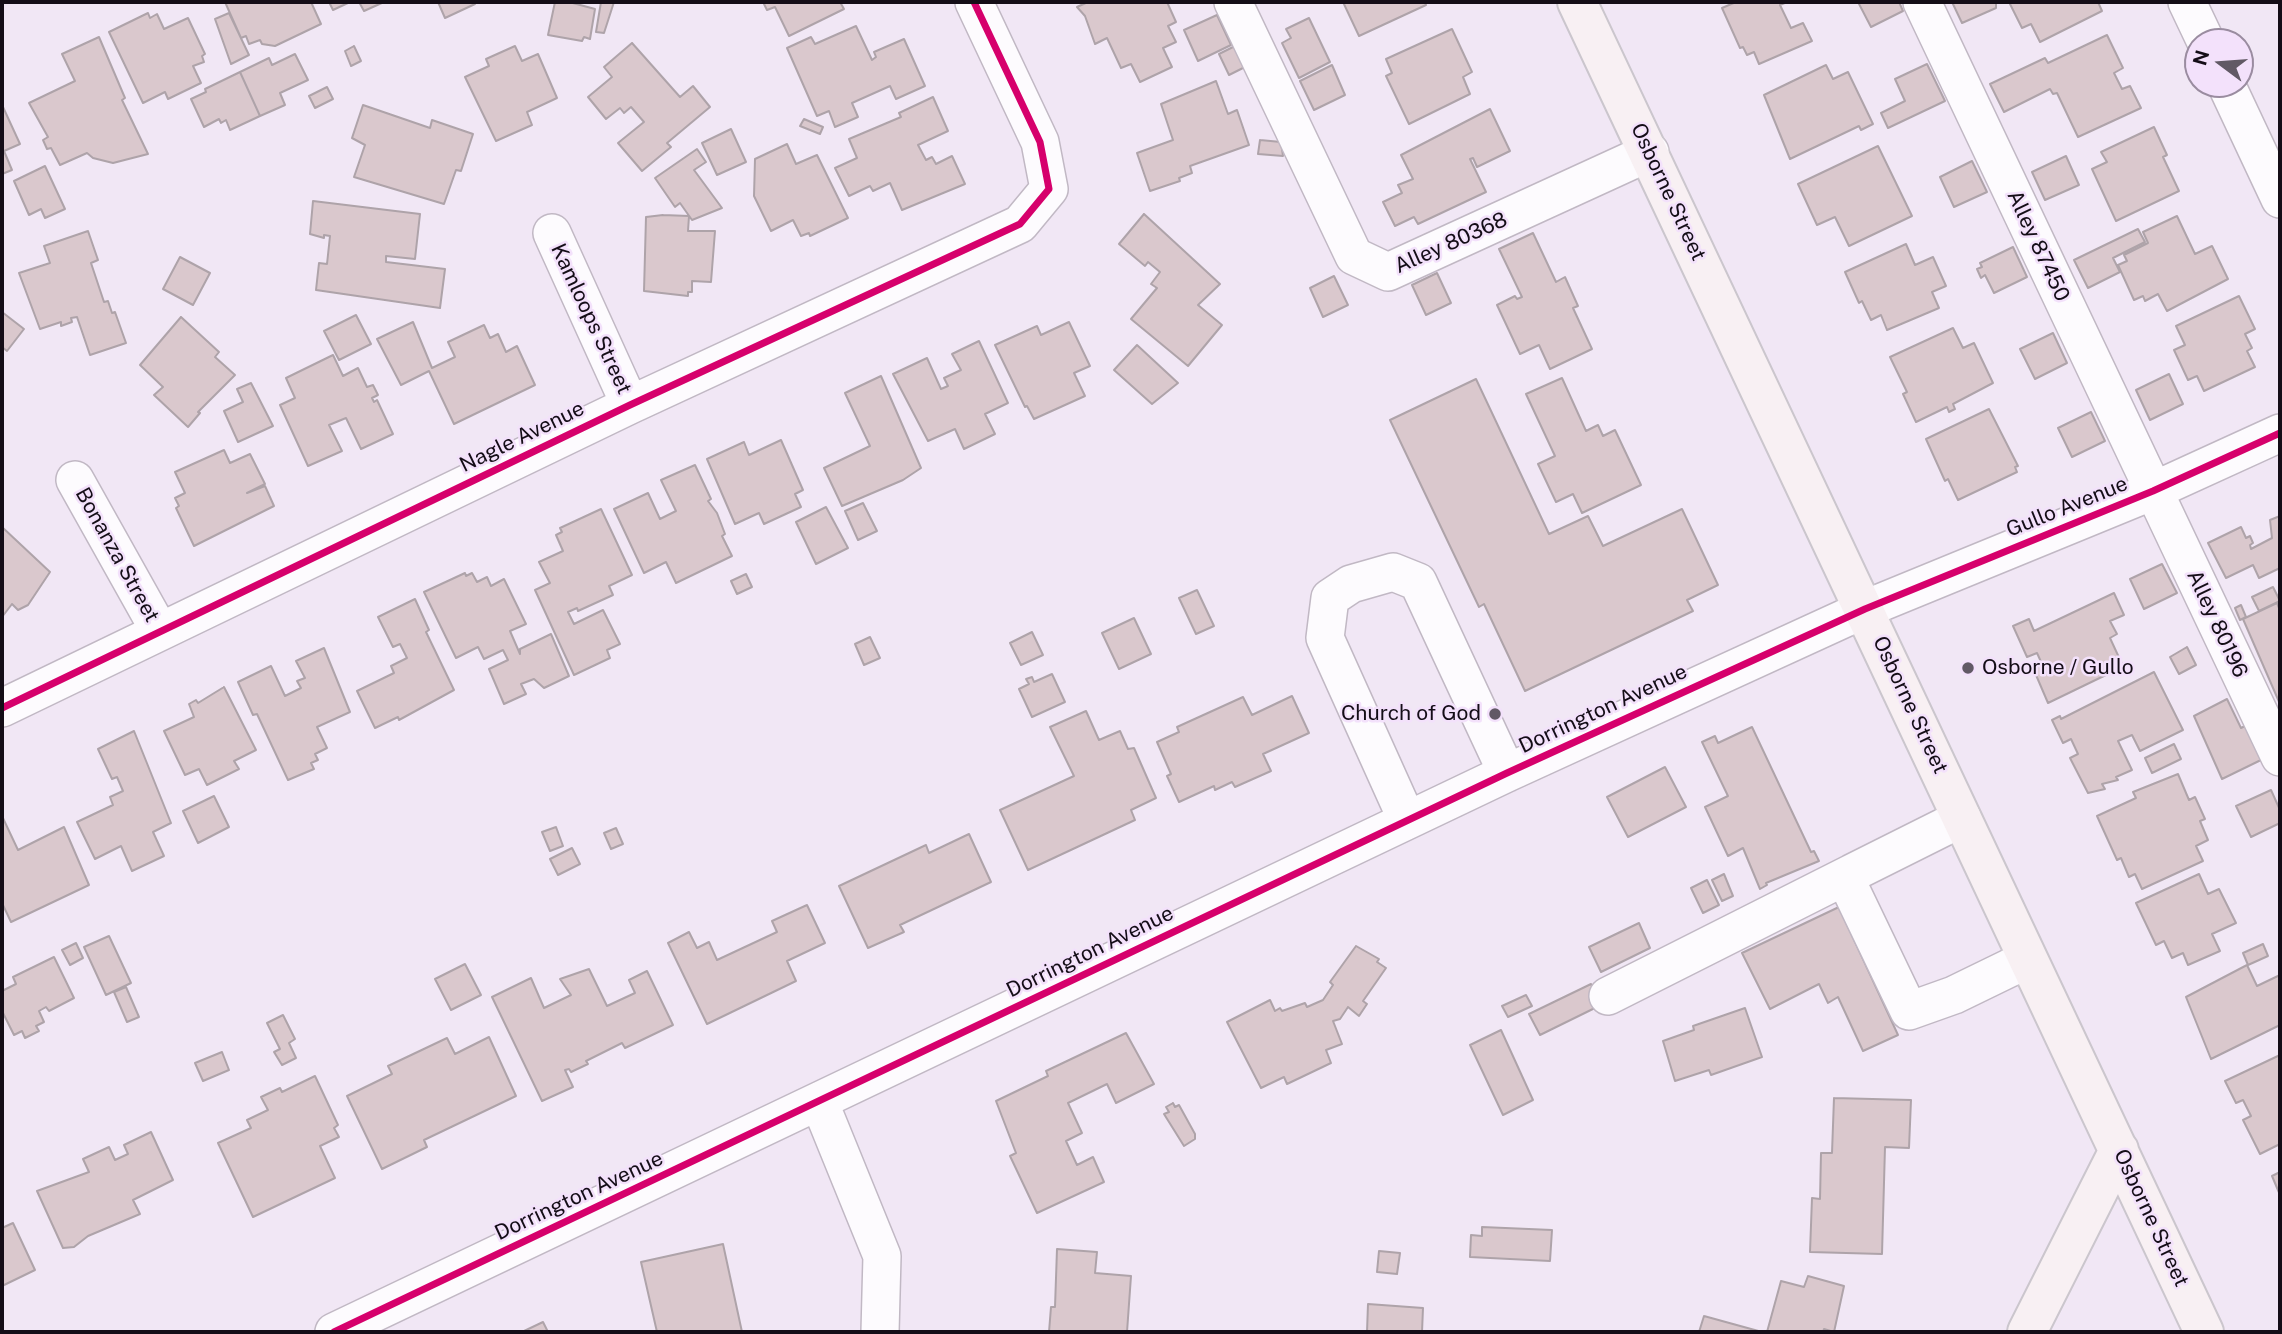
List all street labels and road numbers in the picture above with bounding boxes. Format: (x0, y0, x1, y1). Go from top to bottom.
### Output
street label: Osborne Street (1625, 119, 1711, 265)
street label: Alley 87450 (2001, 187, 2075, 305)
street label: Alley 80368 (1391, 207, 1511, 279)
street label: Kamloops Street (545, 240, 637, 398)
street label: Nagle Avenue (456, 396, 588, 478)
street label: Gullo Avenue (2003, 471, 2131, 543)
street label: Bonanza Street (70, 483, 164, 627)
street label: Alley 80196 (2181, 566, 2253, 682)
street label: Osborne Street (1867, 632, 1953, 778)
street label: Dorrington Avenue (1515, 659, 1691, 759)
street label: Dorrington Avenue (1002, 901, 1178, 1003)
street label: Osborne Street (2108, 1145, 2194, 1291)
street label: Dorrington Avenue (491, 1146, 667, 1246)

